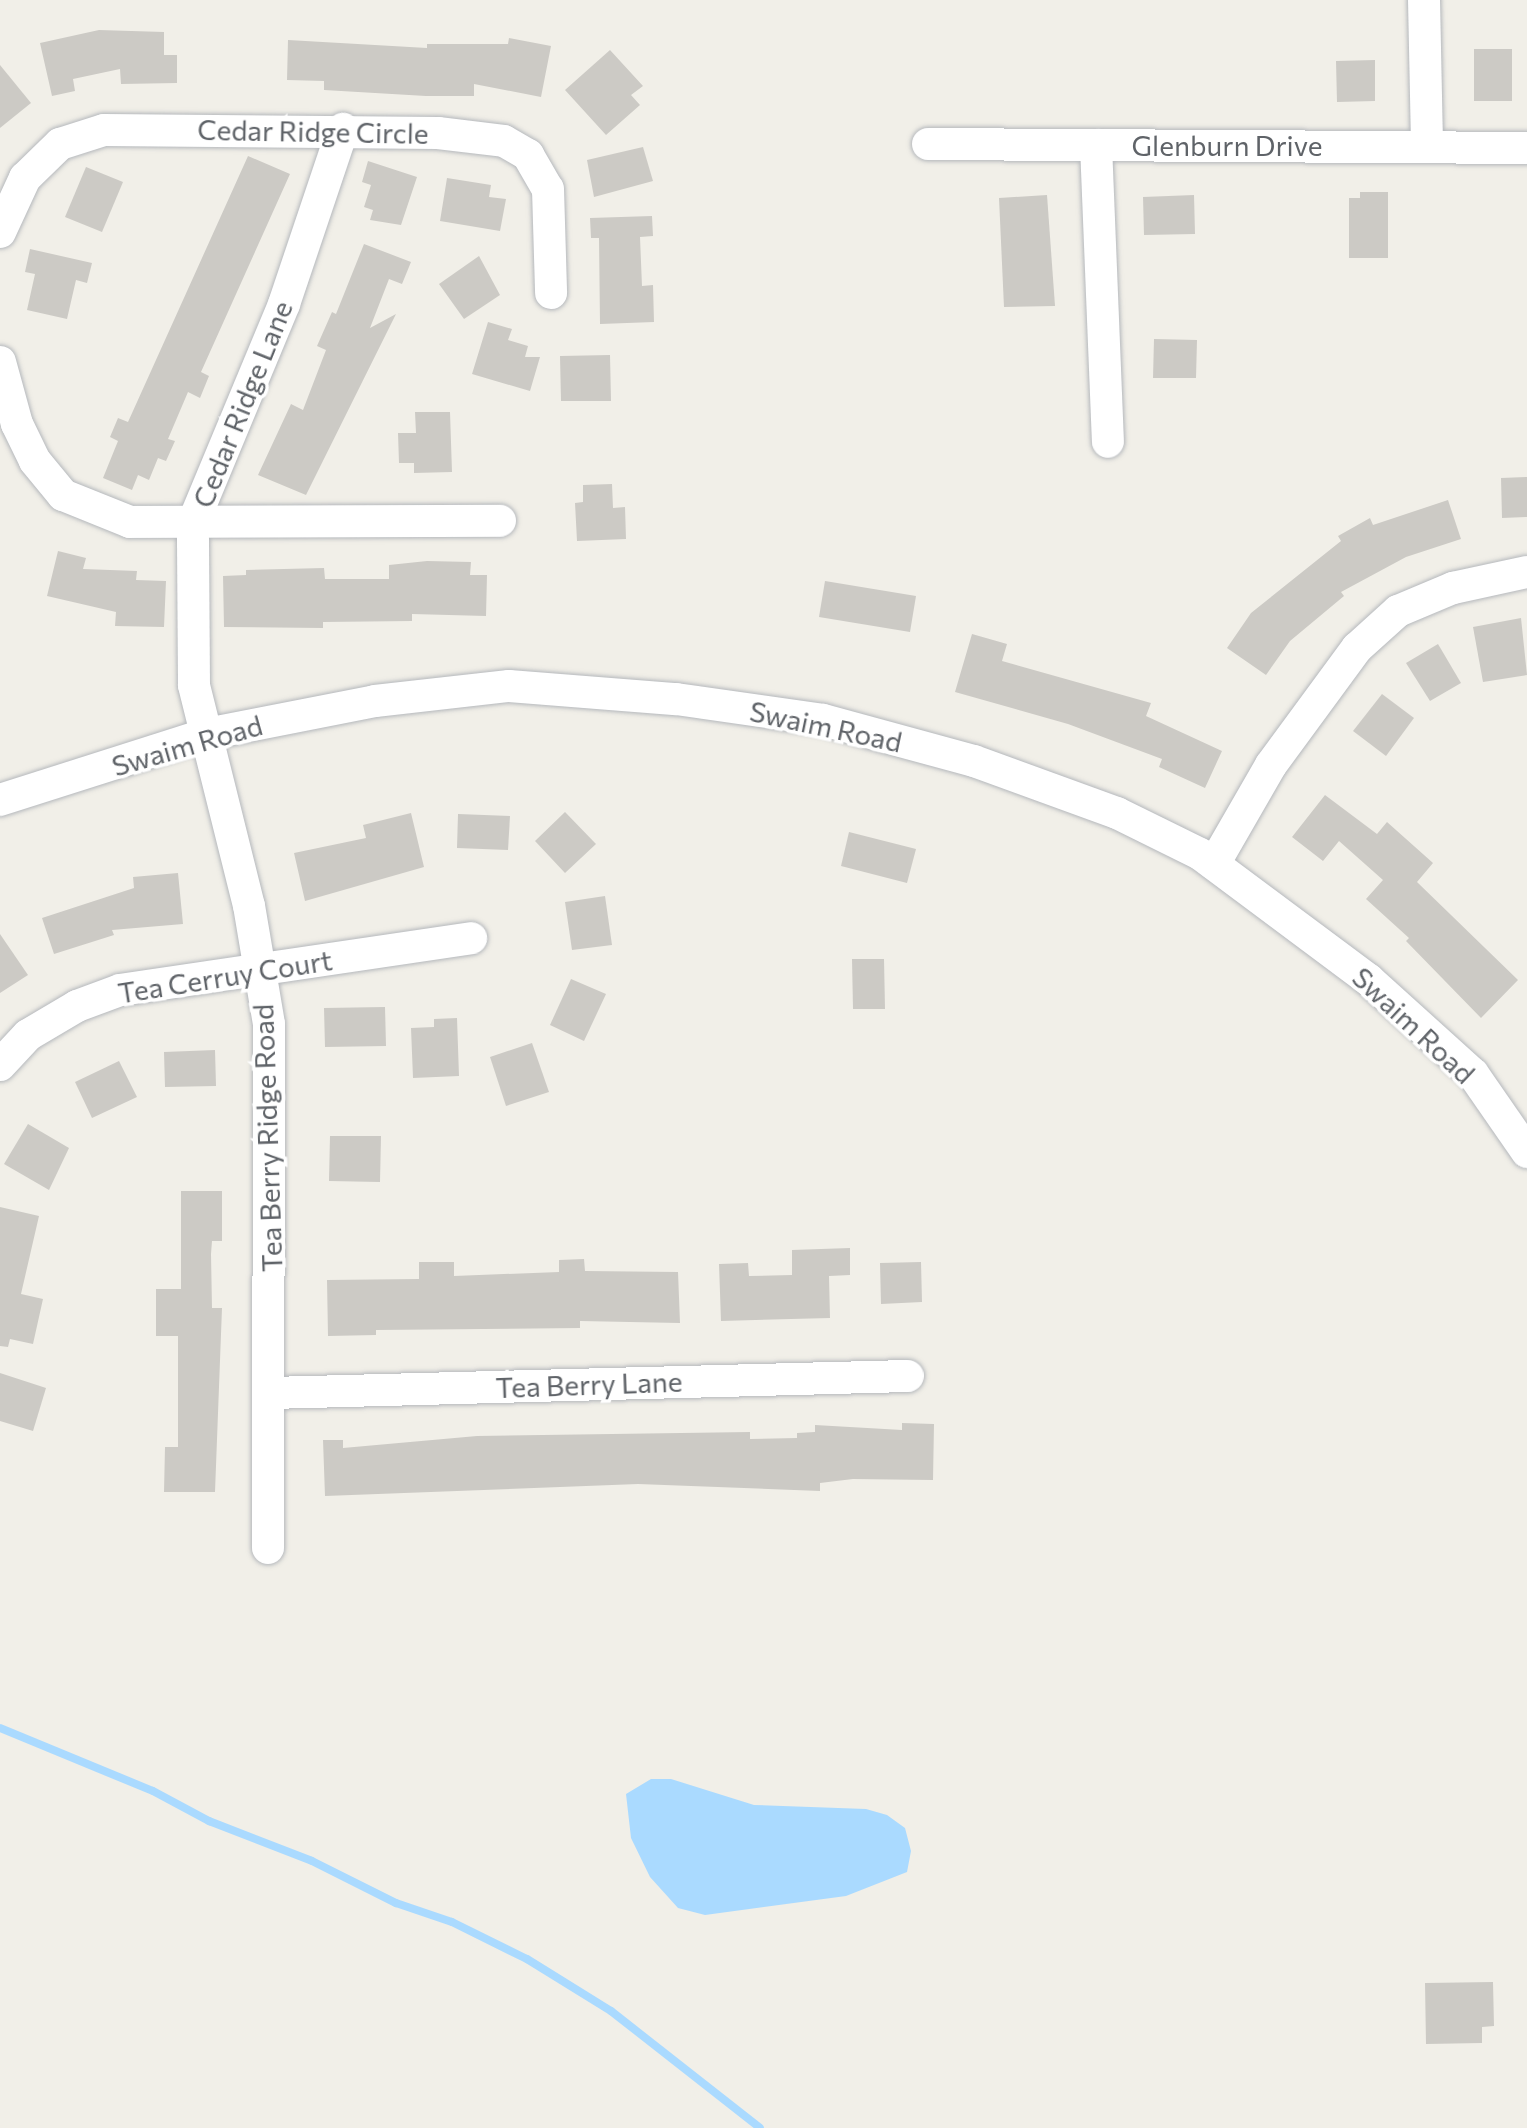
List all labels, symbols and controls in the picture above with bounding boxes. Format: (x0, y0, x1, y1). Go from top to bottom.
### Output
street label: Cedar Ridge Circle (197, 112, 429, 150)
street label: Glenburn Drive (1132, 128, 1322, 162)
street label: Cedar Ridge Lane (185, 296, 299, 512)
street label: Swaim Road (747, 693, 905, 759)
street label: Swaim Road (108, 707, 266, 783)
street label: Tea Cerruy Court (115, 942, 335, 1010)
street label: Swaim Road (1346, 960, 1482, 1090)
street label: Tea Berry Ridge Road (246, 1003, 288, 1273)
street label: Tea Berry Lane (495, 1364, 683, 1404)

